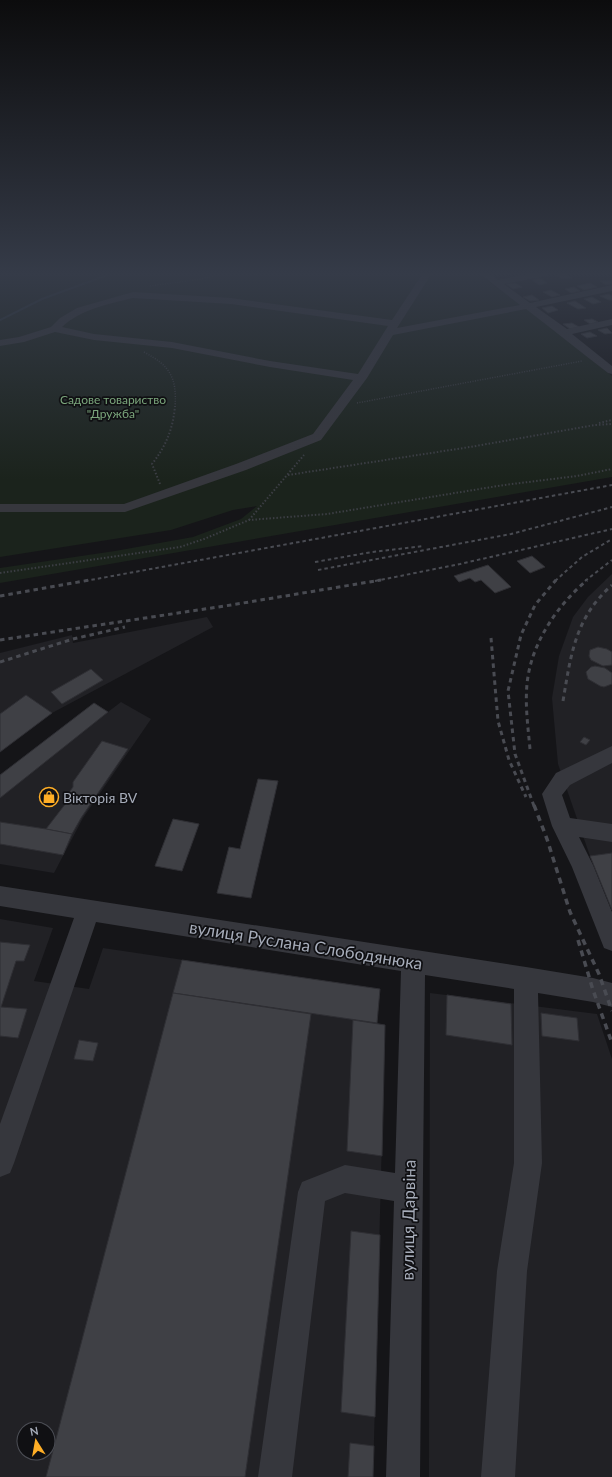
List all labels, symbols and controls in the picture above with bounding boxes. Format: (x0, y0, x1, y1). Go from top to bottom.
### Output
park label: Садове товариство "Дружба" (60, 392, 166, 421)
shop icon: Вікторія BV (38, 786, 60, 808)
place label: Вікторія BV (63, 789, 138, 806)
street label: вулиця Руслана Слободянюка (188, 916, 424, 974)
street label: вулиця Дарвіна (396, 1159, 420, 1281)
north arrow (16, 1421, 56, 1461)
text: N (29, 1424, 39, 1438)

